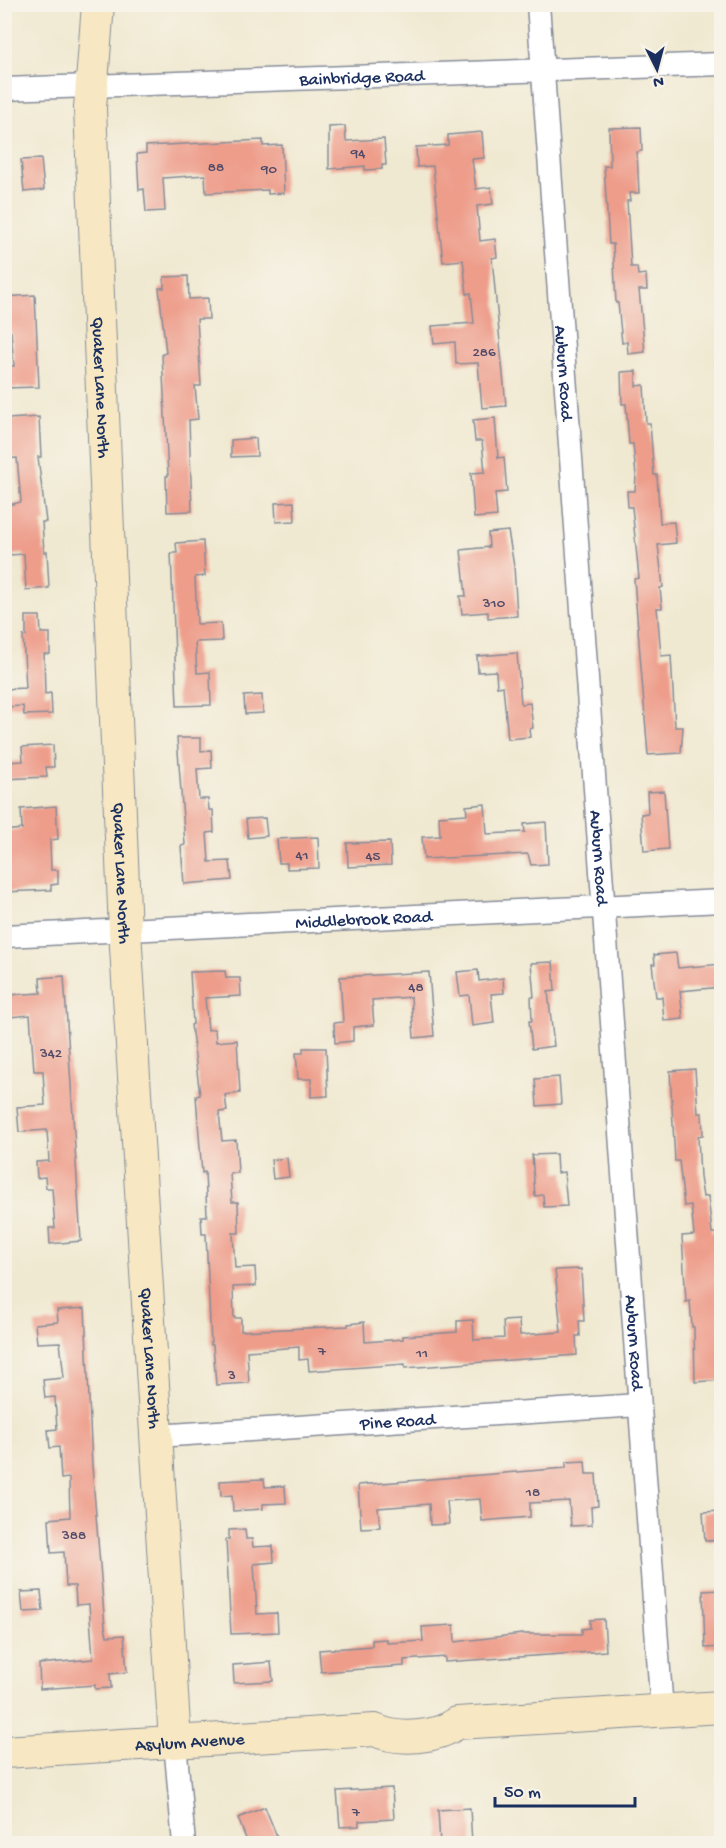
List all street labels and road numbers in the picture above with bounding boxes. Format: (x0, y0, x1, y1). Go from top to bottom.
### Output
street label: Bainbridge Road (298, 66, 426, 92)
street label: Quaker Lane North (86, 316, 113, 459)
street label: Auburn Road (548, 325, 576, 423)
street label: Quaker Lane North (107, 802, 134, 945)
street label: Auburn Road (584, 810, 612, 908)
street label: Middlebrook Road (295, 907, 434, 935)
street label: Quaker Lane North (134, 1287, 164, 1430)
street label: Auburn Road (619, 1294, 647, 1393)
street label: Pine Road (358, 1410, 437, 1436)
street label: Asylum Avenue (134, 1730, 246, 1757)

